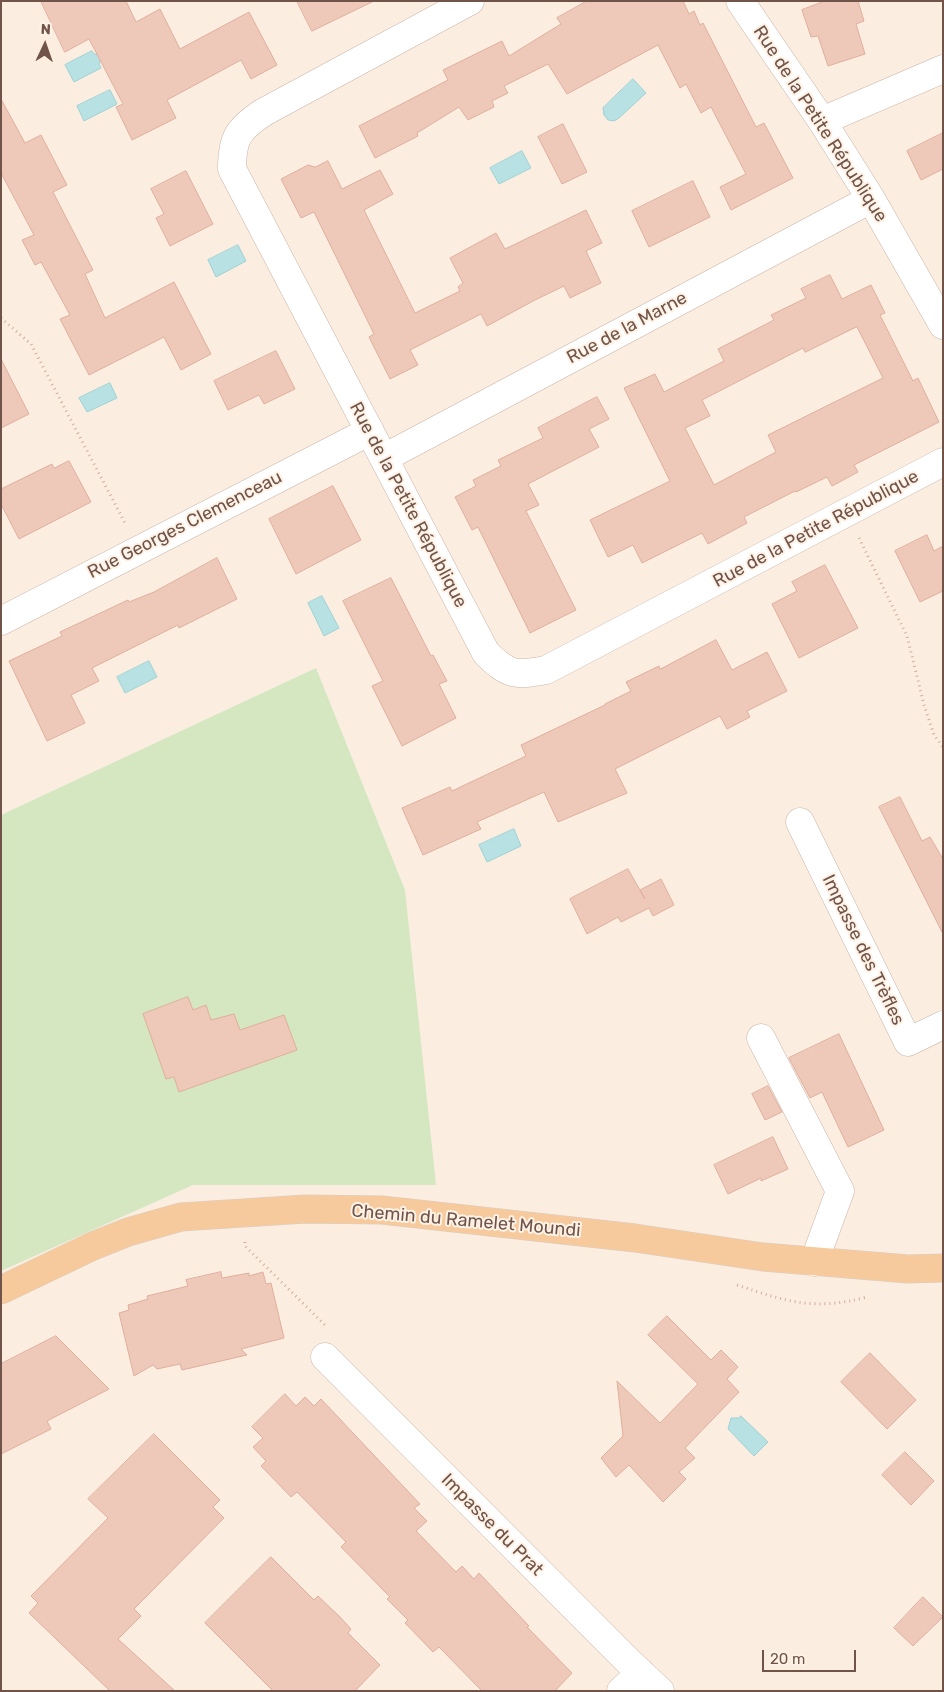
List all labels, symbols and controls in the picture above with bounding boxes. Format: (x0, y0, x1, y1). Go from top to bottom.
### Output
north arrow (20, 20, 70, 70)
text: N (40, 21, 51, 38)
street label: Rue de la Petite République (748, 22, 892, 226)
street label: Rue de la Marne (563, 287, 691, 369)
street label: Rue de la Petite République (345, 398, 471, 612)
street label: Rue de la Petite République (709, 466, 923, 592)
street label: Rue Georges Clemenceau (84, 467, 286, 583)
street label: Impasse des Trèfles (817, 871, 909, 1029)
street label: Chemin du Ramelet Moundi (351, 1200, 581, 1242)
street label: Impasse du Prat (436, 1469, 548, 1581)
scale bar (764, 1640, 858, 1672)
text: 20 m (770, 1650, 805, 1668)

